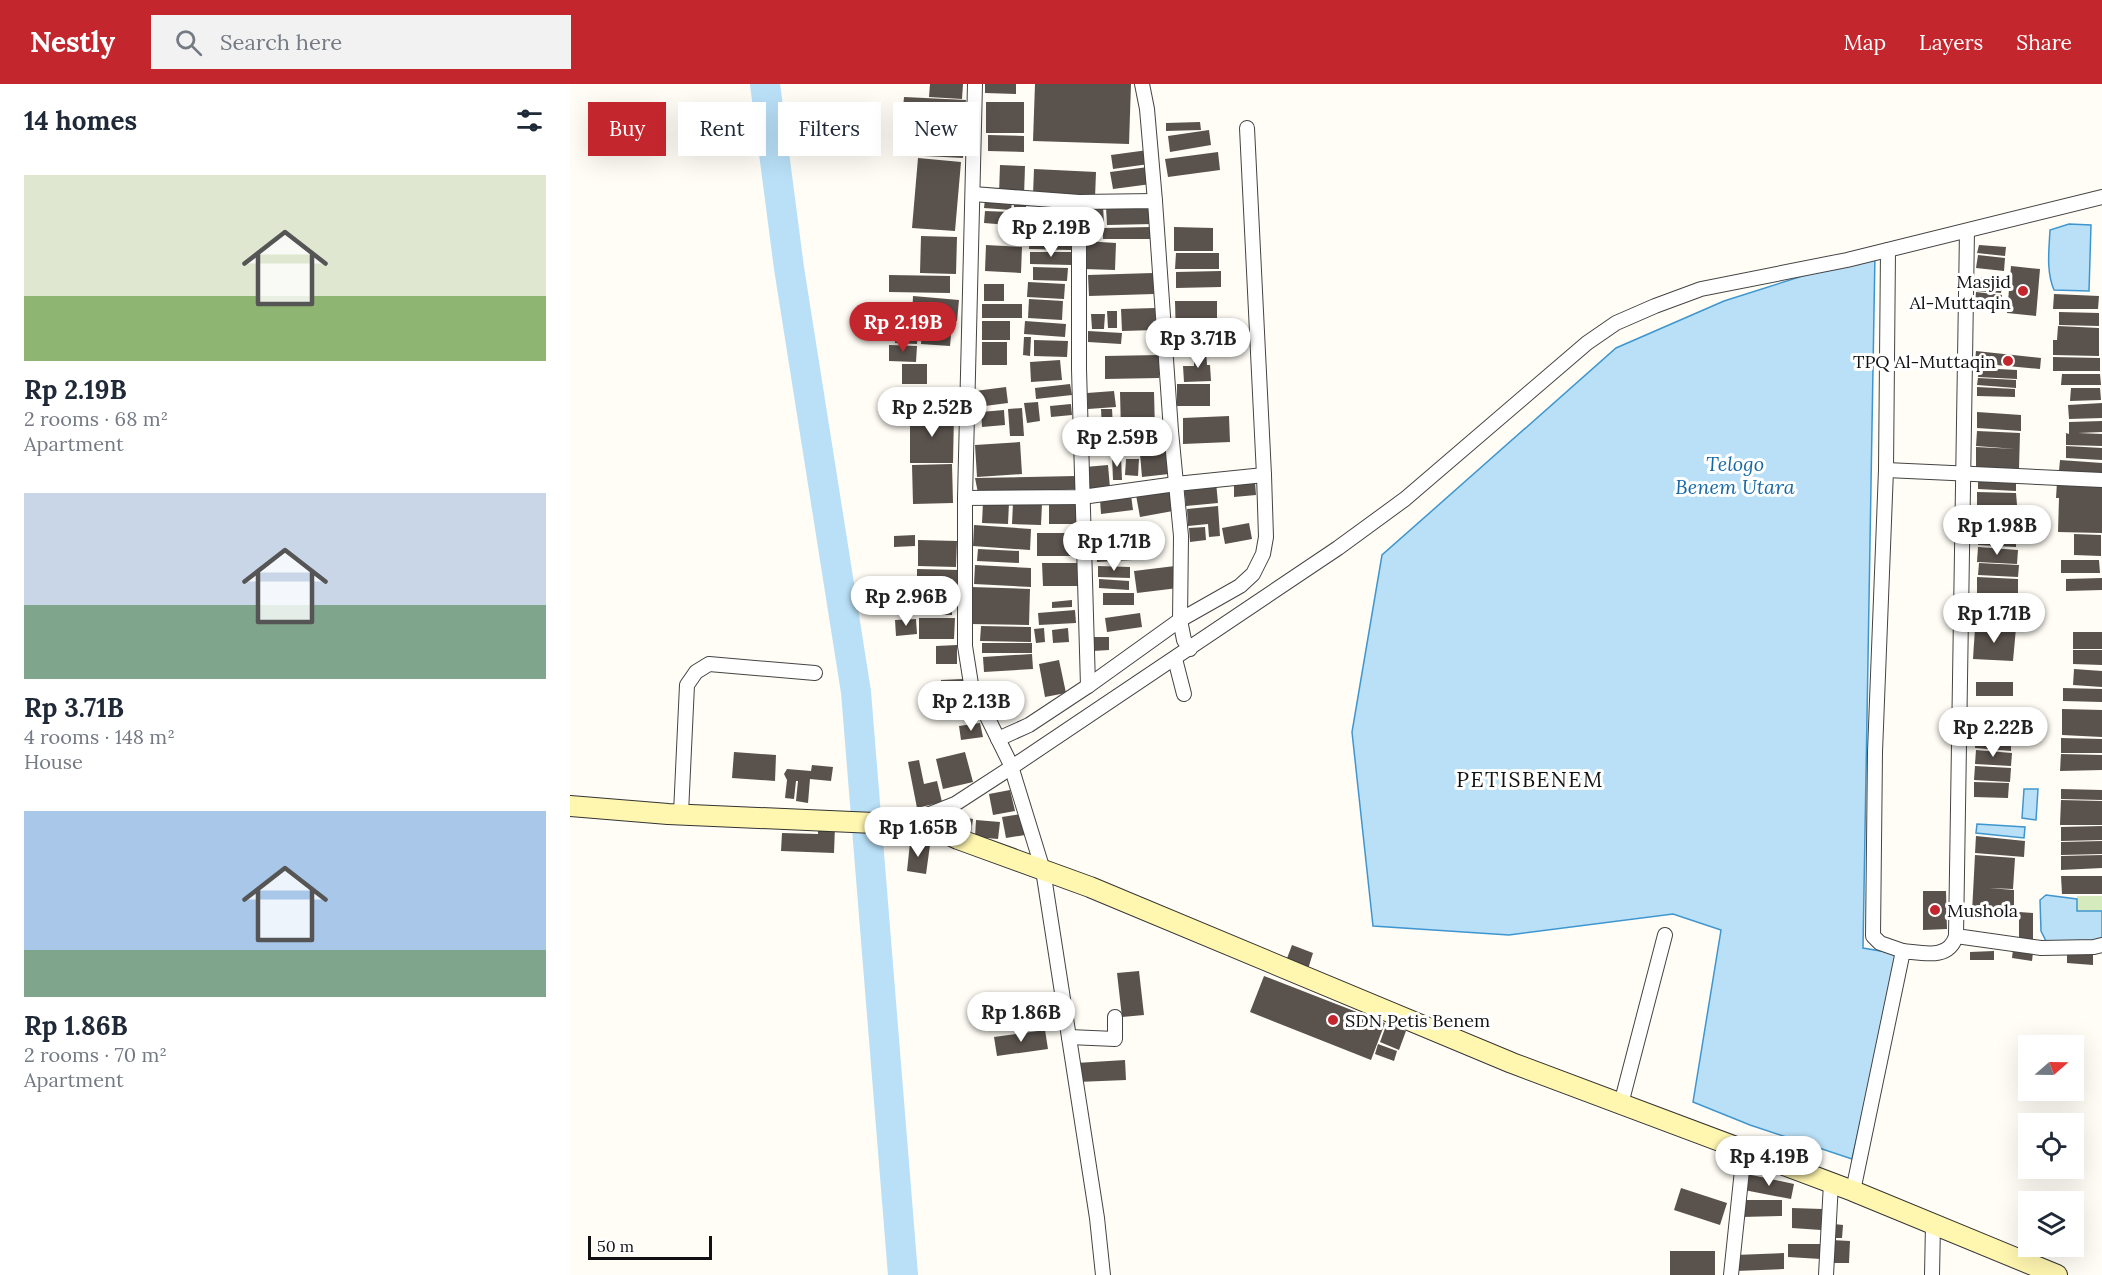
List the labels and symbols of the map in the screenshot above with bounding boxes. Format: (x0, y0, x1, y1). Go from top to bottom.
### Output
pin: Rp 2.19B (989, 207, 1113, 258)
place label: Masjid Al-Muttaqin (1908, 270, 2011, 314)
marker: Masjid Al-Muttaqin (2016, 284, 2030, 298)
pin: Rp 2.19B (841, 302, 965, 353)
pin: Rp 3.71B (1136, 318, 1260, 369)
place label: TPQ Al-Muttaqin (1853, 350, 1996, 373)
marker: TPQ Al-Muttaqin (2001, 354, 2015, 368)
pin: Rp 2.52B (870, 387, 994, 438)
pin: Rp 2.59B (1055, 417, 1179, 468)
water label: Telogo Benem Utara (1675, 451, 1795, 499)
pin: Rp 1.98B (1935, 505, 2059, 556)
pin: Rp 1.71B (1052, 521, 1176, 572)
pin: Rp 2.96B (844, 576, 968, 627)
pin: Rp 1.71B (1932, 593, 2056, 644)
pin: Rp 2.13B (909, 681, 1033, 732)
pin: Rp 2.22B (1931, 707, 2055, 758)
district label: PETISBENEM (1456, 766, 1604, 793)
pin: Rp 1.65B (856, 807, 980, 858)
place label: Mushola (1947, 899, 2018, 922)
marker: Mushola (1928, 903, 1942, 917)
pin: Rp 1.86B (959, 992, 1083, 1043)
place label: SDN Petis Benem (1345, 1009, 1490, 1032)
marker: SDN Petis Benem (1326, 1013, 1340, 1027)
north arrow (2018, 1035, 2084, 1101)
pin: Rp 4.19B (1707, 1136, 1831, 1187)
scale bar (588, 1233, 712, 1260)

